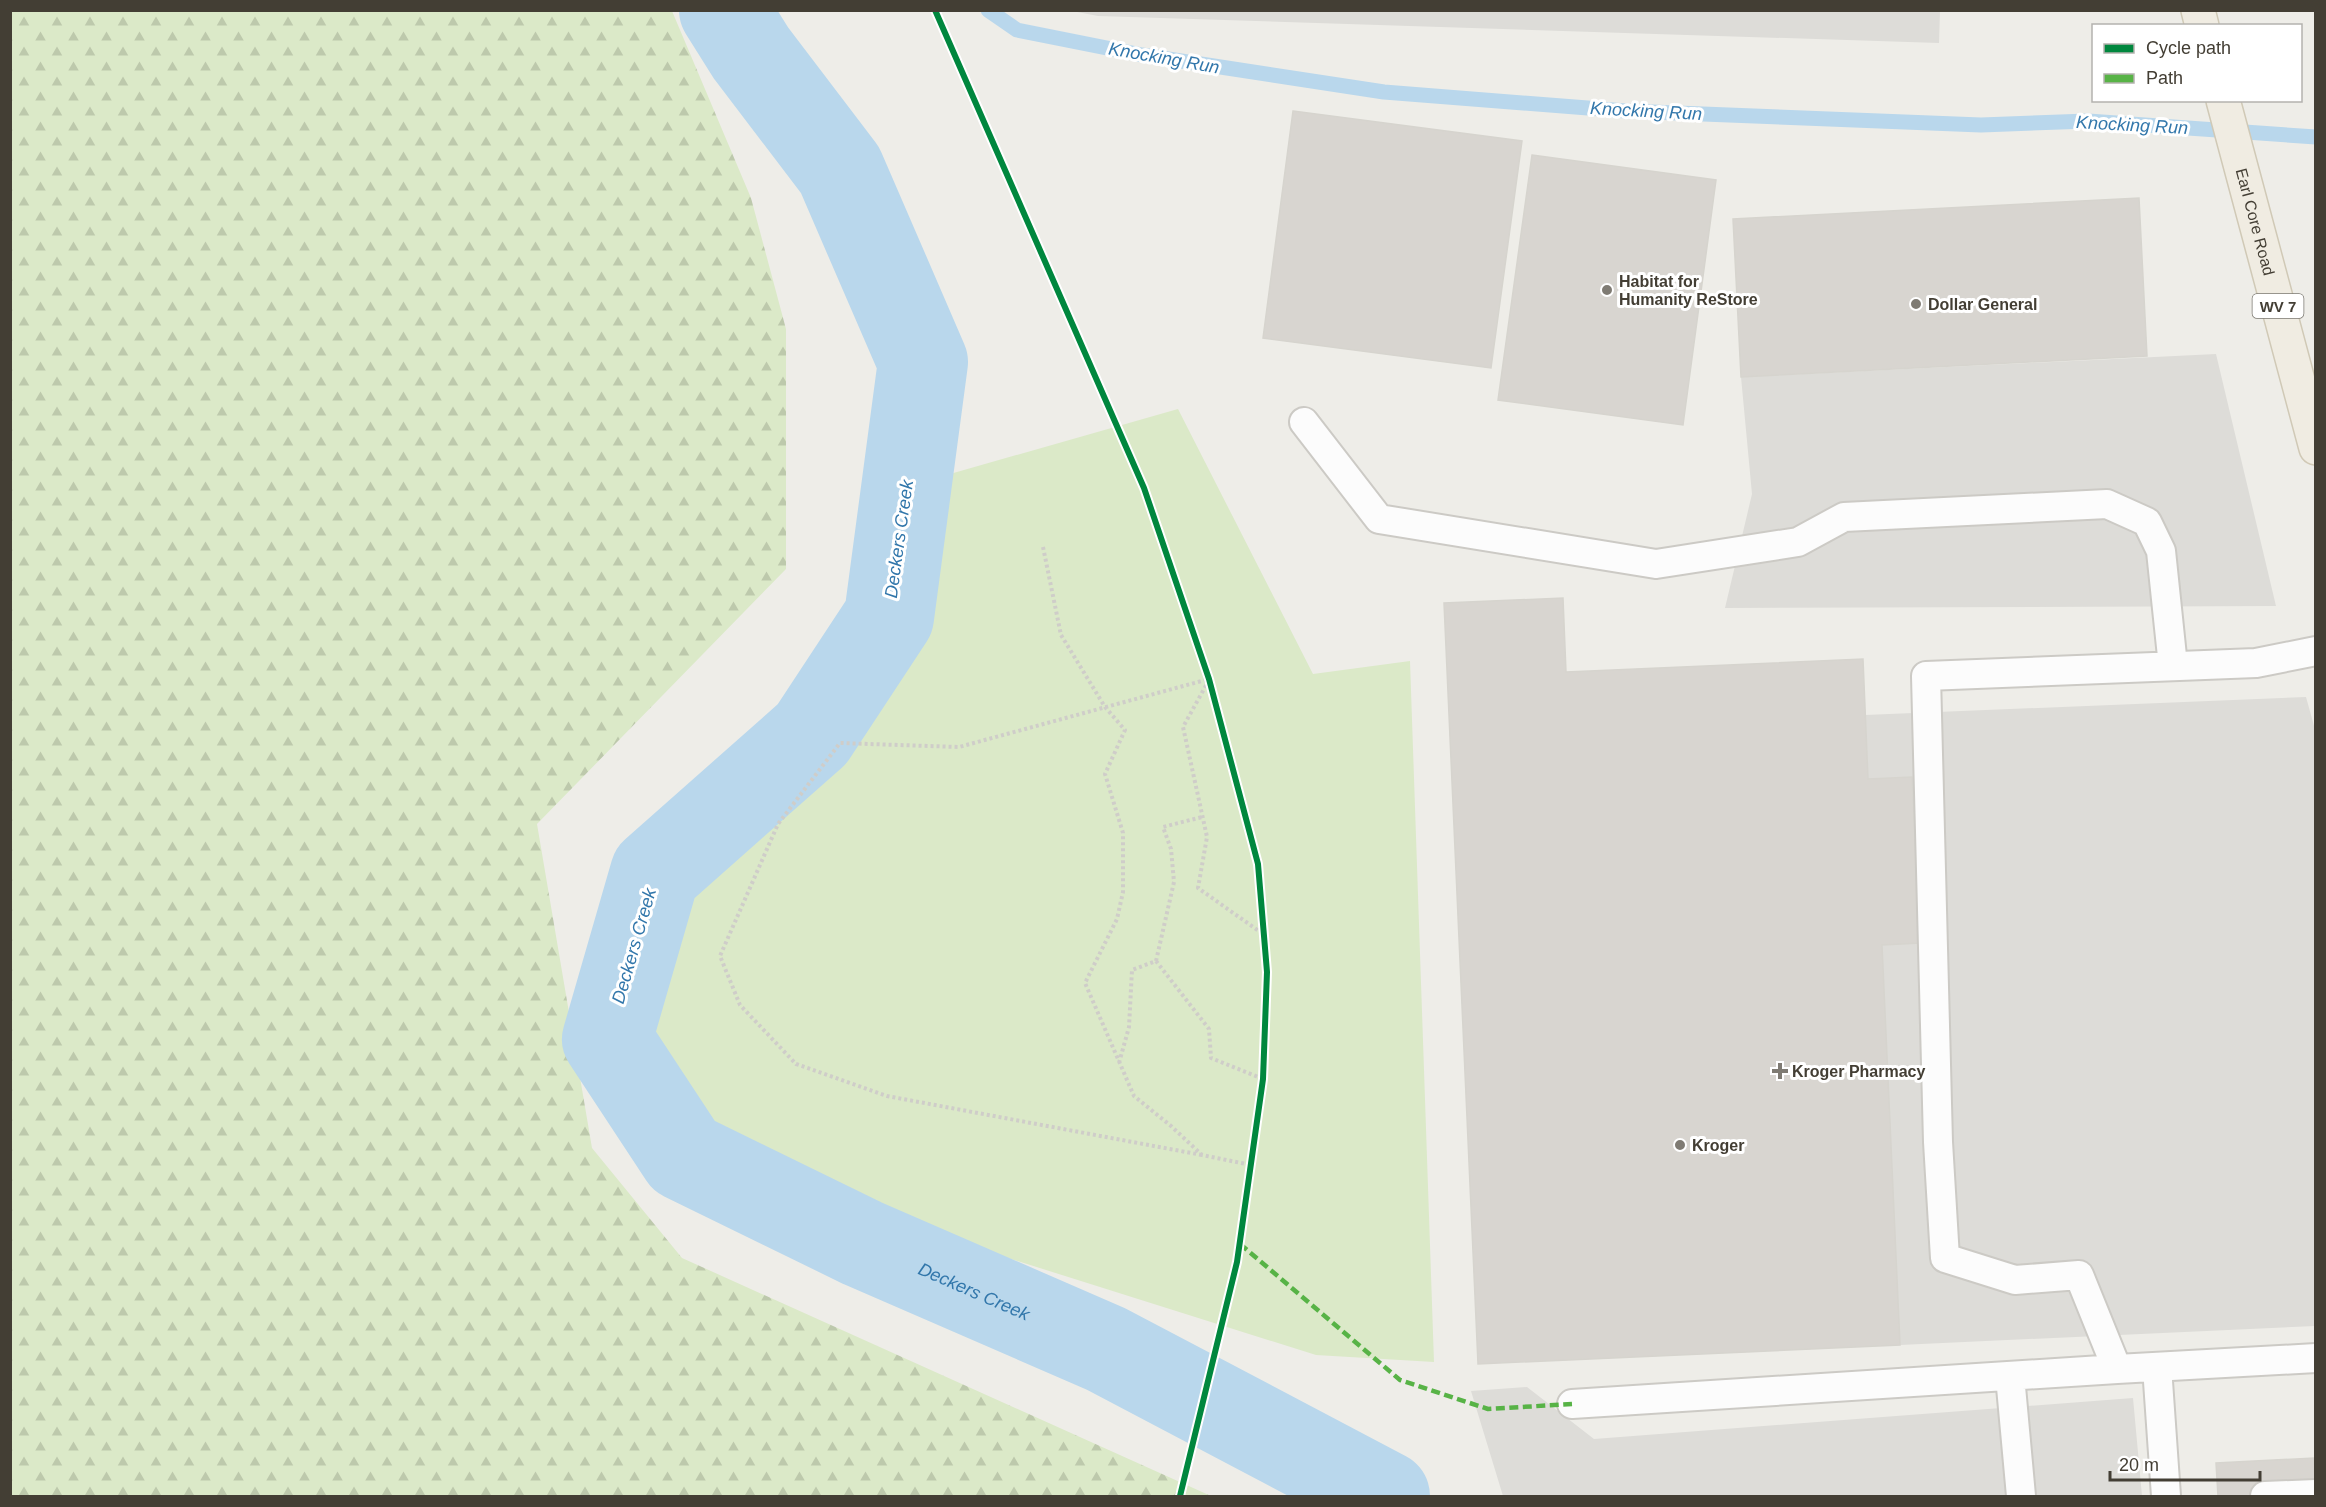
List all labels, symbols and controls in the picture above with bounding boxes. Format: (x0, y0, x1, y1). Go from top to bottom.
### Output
legend (2092, 24, 2302, 102)
water label: Knocking Run (1107, 38, 1221, 78)
text: Cycle path (2146, 38, 2231, 58)
text: Path (2146, 68, 2183, 88)
water label: Knocking Run (1590, 98, 1702, 124)
water label: Knocking Run (2076, 112, 2188, 138)
street label: Earl Core Road (2233, 166, 2278, 277)
place label: Habitat for Humanity ReStore (1619, 273, 1758, 308)
marker: Habitat for Humanity ReStore (1600, 283, 1614, 297)
road number: WV 7 (2252, 294, 2304, 318)
place label: Dollar General (1928, 296, 2037, 313)
marker: Dollar General (1909, 297, 1923, 311)
water label: Deckers Creek (881, 478, 917, 599)
water label: Deckers Creek (608, 885, 660, 1006)
place label: Kroger Pharmacy (1792, 1063, 1925, 1080)
marker: Kroger Pharmacy (1773, 1064, 1787, 1078)
place label: Kroger (1692, 1137, 1744, 1154)
marker: Kroger (1673, 1138, 1687, 1152)
water label: Deckers Creek (915, 1259, 1033, 1325)
scale bar (2110, 1444, 2260, 1482)
text: 20 m (2119, 1455, 2159, 1475)

